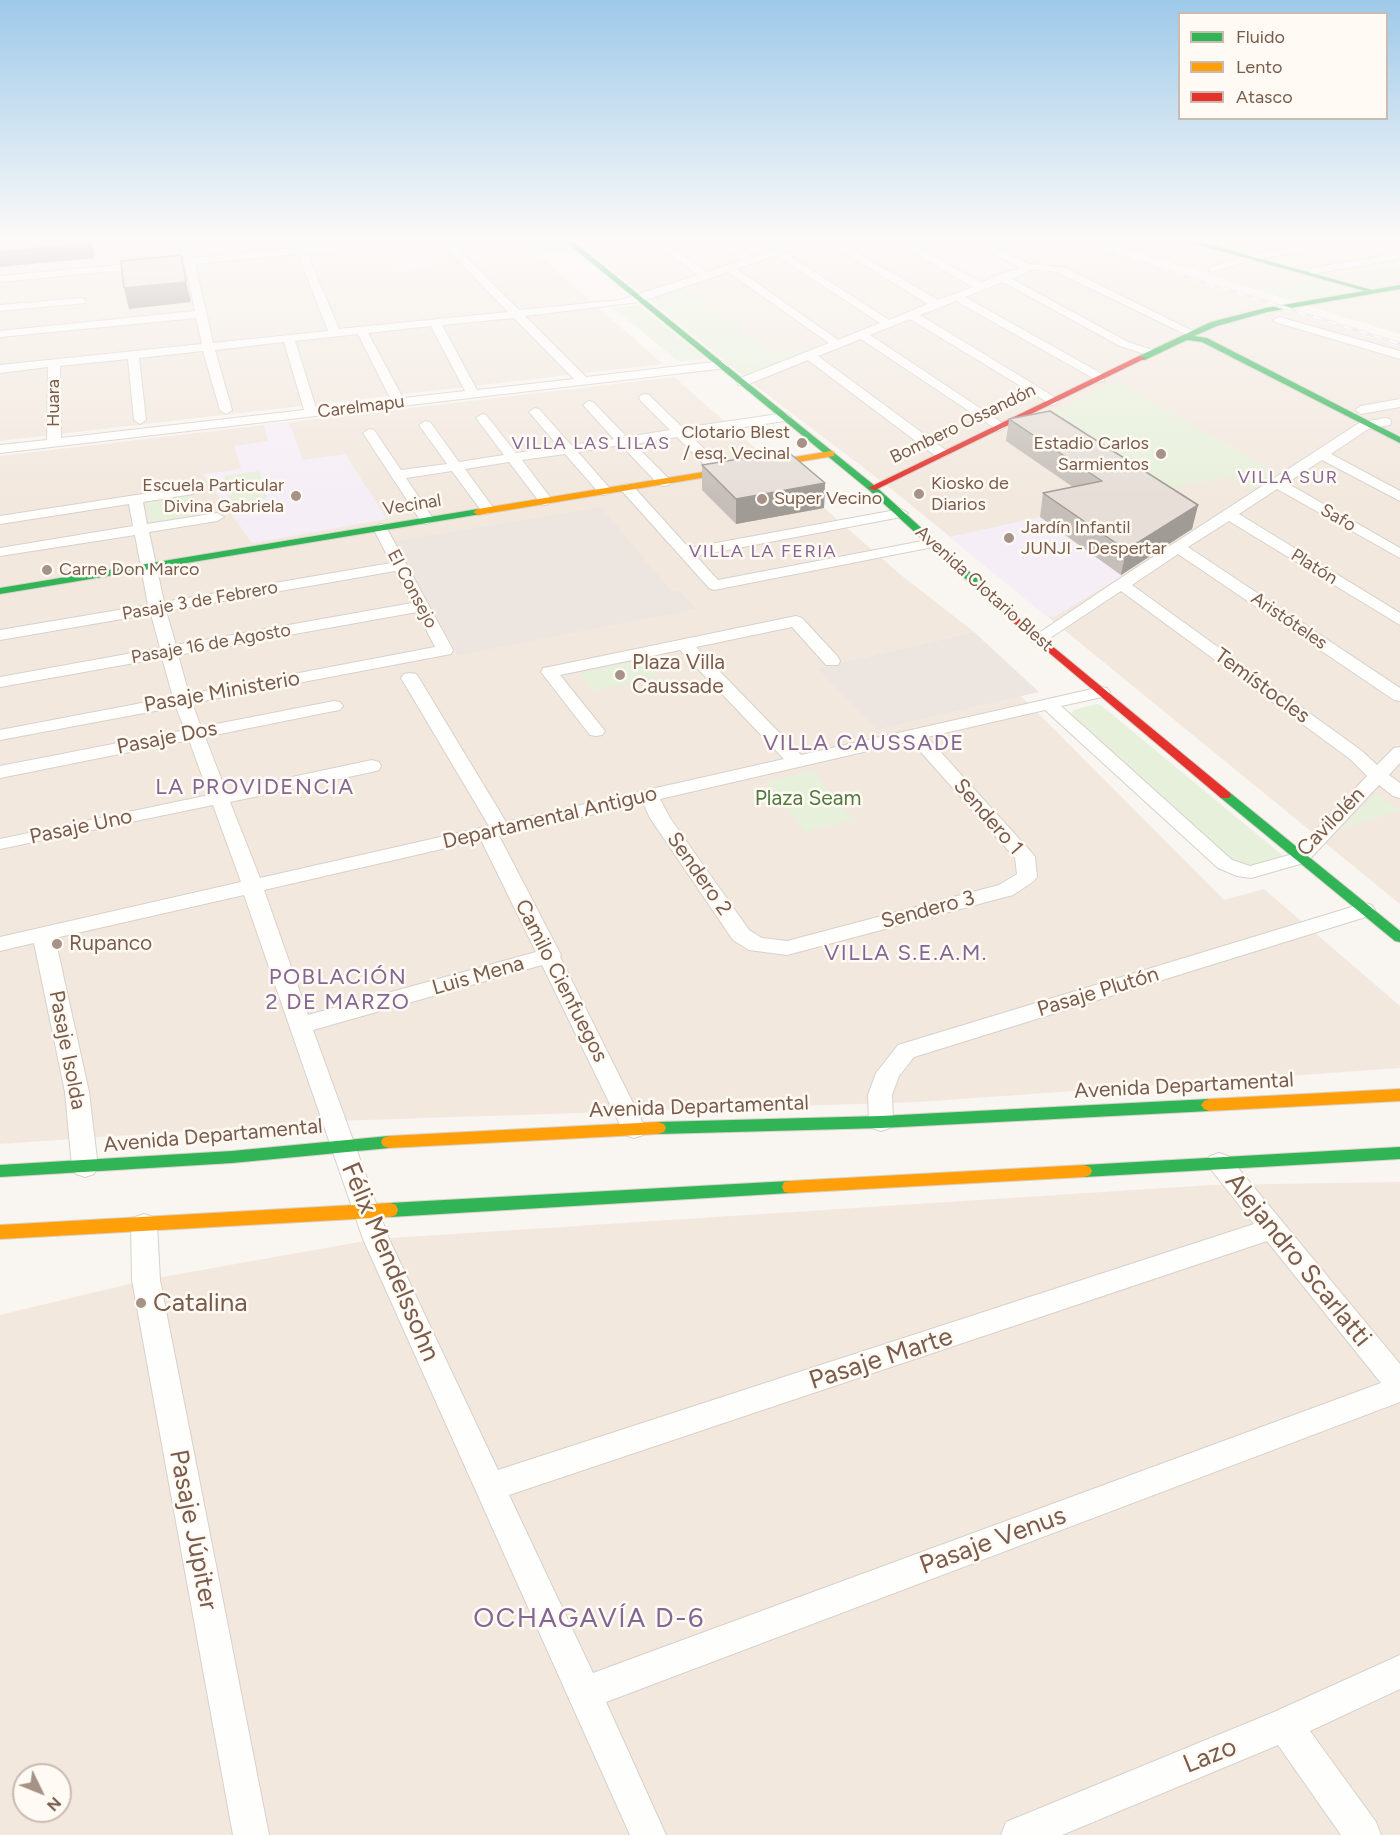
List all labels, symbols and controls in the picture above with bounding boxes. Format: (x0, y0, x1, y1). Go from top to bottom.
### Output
legend (1178, 12, 1388, 120)
text: Fluido (1236, 26, 1285, 48)
text: Lento (1236, 56, 1282, 78)
text: Atasco (1236, 86, 1293, 108)
street label: Huara (43, 379, 65, 427)
street label: Bombero Ossandón (887, 379, 1039, 469)
street label: Carelmapu (316, 391, 406, 423)
place label: Clotario Blest / esq. Vecinal (682, 422, 790, 464)
district label: VILLA LAS LILAS (511, 433, 671, 455)
place label: Estadio Carlos Sarmientos (1033, 433, 1149, 476)
marker: Clotario Blest / esq. Vecinal (795, 436, 809, 450)
marker: Estadio Carlos Sarmientos (1154, 447, 1168, 461)
district label: VILLA SUR (1237, 467, 1339, 489)
place label: Kiosko de Diarios (931, 473, 1009, 516)
place label: Escuela Particular Divina Gabriela (142, 475, 284, 518)
marker: Kiosko de Diarios (912, 487, 926, 501)
place label: Super Vecino (774, 488, 882, 510)
marker: Escuela Particular Divina Gabriela (289, 489, 303, 503)
street label: Vecinal (381, 490, 443, 520)
marker: Super Vecino (755, 492, 769, 506)
street label: Safo (1316, 499, 1360, 537)
place label: Jardín Infantil JUNJI - Despertar (1021, 517, 1167, 560)
street label: Avenida Clotario Blest (911, 521, 1057, 657)
marker: Jardín Infantil JUNJI - Despertar (1002, 531, 1016, 545)
district label: VILLA LA FERIA (689, 541, 837, 563)
street label: Platón (1287, 544, 1341, 590)
street label: El Consejo (382, 546, 442, 632)
place label: Carne Don Marco (59, 559, 200, 581)
marker: Carne Don Marco (40, 563, 54, 577)
street label: Pasaje 3 de Febrero (120, 577, 280, 625)
street label: Aristóteles (1247, 588, 1331, 654)
street label: Pasaje 16 de Agosto (130, 619, 292, 669)
street label: Temístocles (1209, 643, 1315, 729)
place label: Plaza Villa Caussade (632, 650, 725, 700)
street label: Pasaje Ministerio (142, 666, 302, 718)
marker: Plaza Villa Caussade (613, 668, 627, 682)
street label: Pasaje Dos (115, 716, 219, 760)
district label: VILLA CAUSSADE (763, 731, 965, 757)
street label: Sendero 1 (948, 774, 1028, 860)
district label: LA PROVIDENCIA (155, 775, 355, 801)
street label: Departamental Antiguo (440, 781, 660, 855)
street label: Cavilolén (1292, 782, 1370, 862)
park label: Plaza Seam (755, 786, 861, 812)
street label: Pasaje Uno (27, 804, 135, 850)
street label: Sendero 2 (661, 827, 737, 921)
street label: Sendero 3 (879, 885, 977, 935)
street label: Camilo Cienfuegos (509, 896, 613, 1066)
place label: Rupanco (69, 931, 152, 957)
marker: Rupanco (50, 937, 64, 951)
district label: VILLA S.E.A.M. (824, 941, 988, 967)
street label: Luis Mena (429, 951, 527, 1001)
street label: Pasaje Plutón (1034, 962, 1162, 1022)
district label: POBLACIÓN 2 DE MARZO (266, 965, 410, 1016)
street label: Pasaje Isolda (43, 988, 91, 1112)
street label: Avenida Departamental (1074, 1068, 1294, 1104)
street label: Avenida Departamental (589, 1091, 809, 1123)
street label: Avenida Departamental (102, 1114, 324, 1158)
street label: Félix Mendelssohn (334, 1158, 446, 1366)
street label: Alejandro Scarlatti (1218, 1167, 1378, 1353)
place label: Catalina (153, 1287, 248, 1319)
marker: Catalina (134, 1296, 148, 1310)
street label: Pasaje Marte (805, 1321, 957, 1397)
street label: Pasaje Júpiter (162, 1447, 224, 1613)
street label: Pasaje Venus (916, 1500, 1070, 1582)
district label: OCHAGAVÍA D-6 (473, 1603, 705, 1635)
street label: Lazo (1179, 1731, 1241, 1781)
north arrow (12, 1763, 72, 1823)
text: N (43, 1793, 65, 1815)

